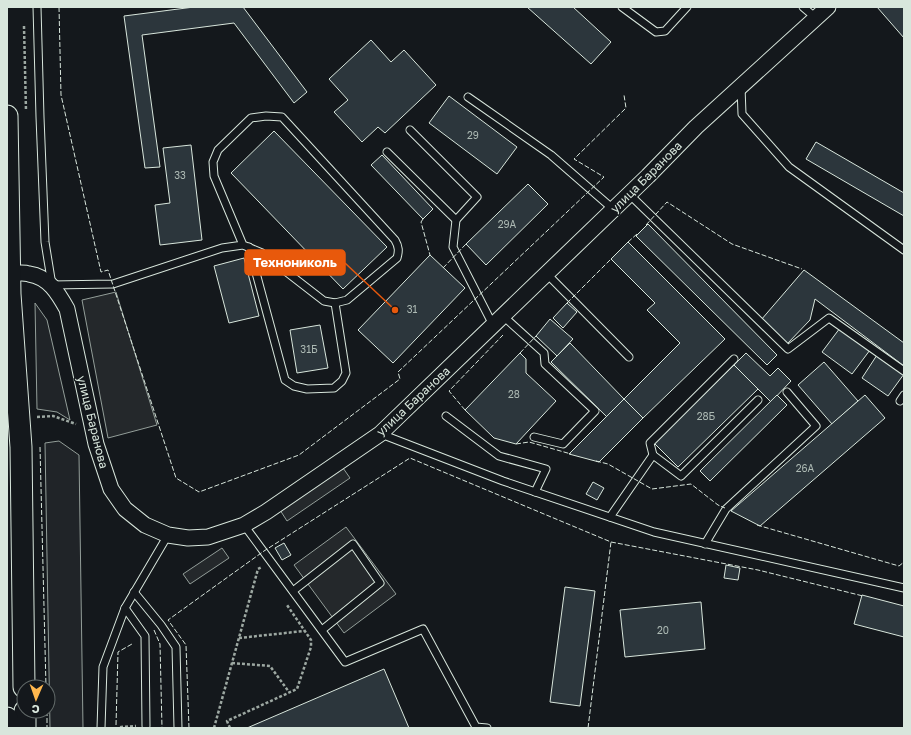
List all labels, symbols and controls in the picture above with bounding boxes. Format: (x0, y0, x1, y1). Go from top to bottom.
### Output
house number: 29 (467, 129, 479, 141)
street label: улица Баранова (607, 138, 685, 216)
house number: 33 (174, 169, 186, 181)
house number: 29А (498, 218, 517, 230)
callout: Технониколь (245, 250, 345, 275)
text: Технониколь (253, 254, 337, 270)
house number: 31 (407, 303, 417, 315)
house number: 31Б (300, 343, 318, 355)
street label: улица Баранова (373, 363, 453, 439)
street label: улица Баранова (74, 374, 112, 470)
house number: 28 (508, 388, 520, 400)
house number: 28Б (697, 410, 716, 422)
house number: 26А (796, 462, 815, 474)
house number: 20 (657, 624, 669, 636)
north arrow (16, 679, 56, 719)
text: С (31, 703, 40, 716)

